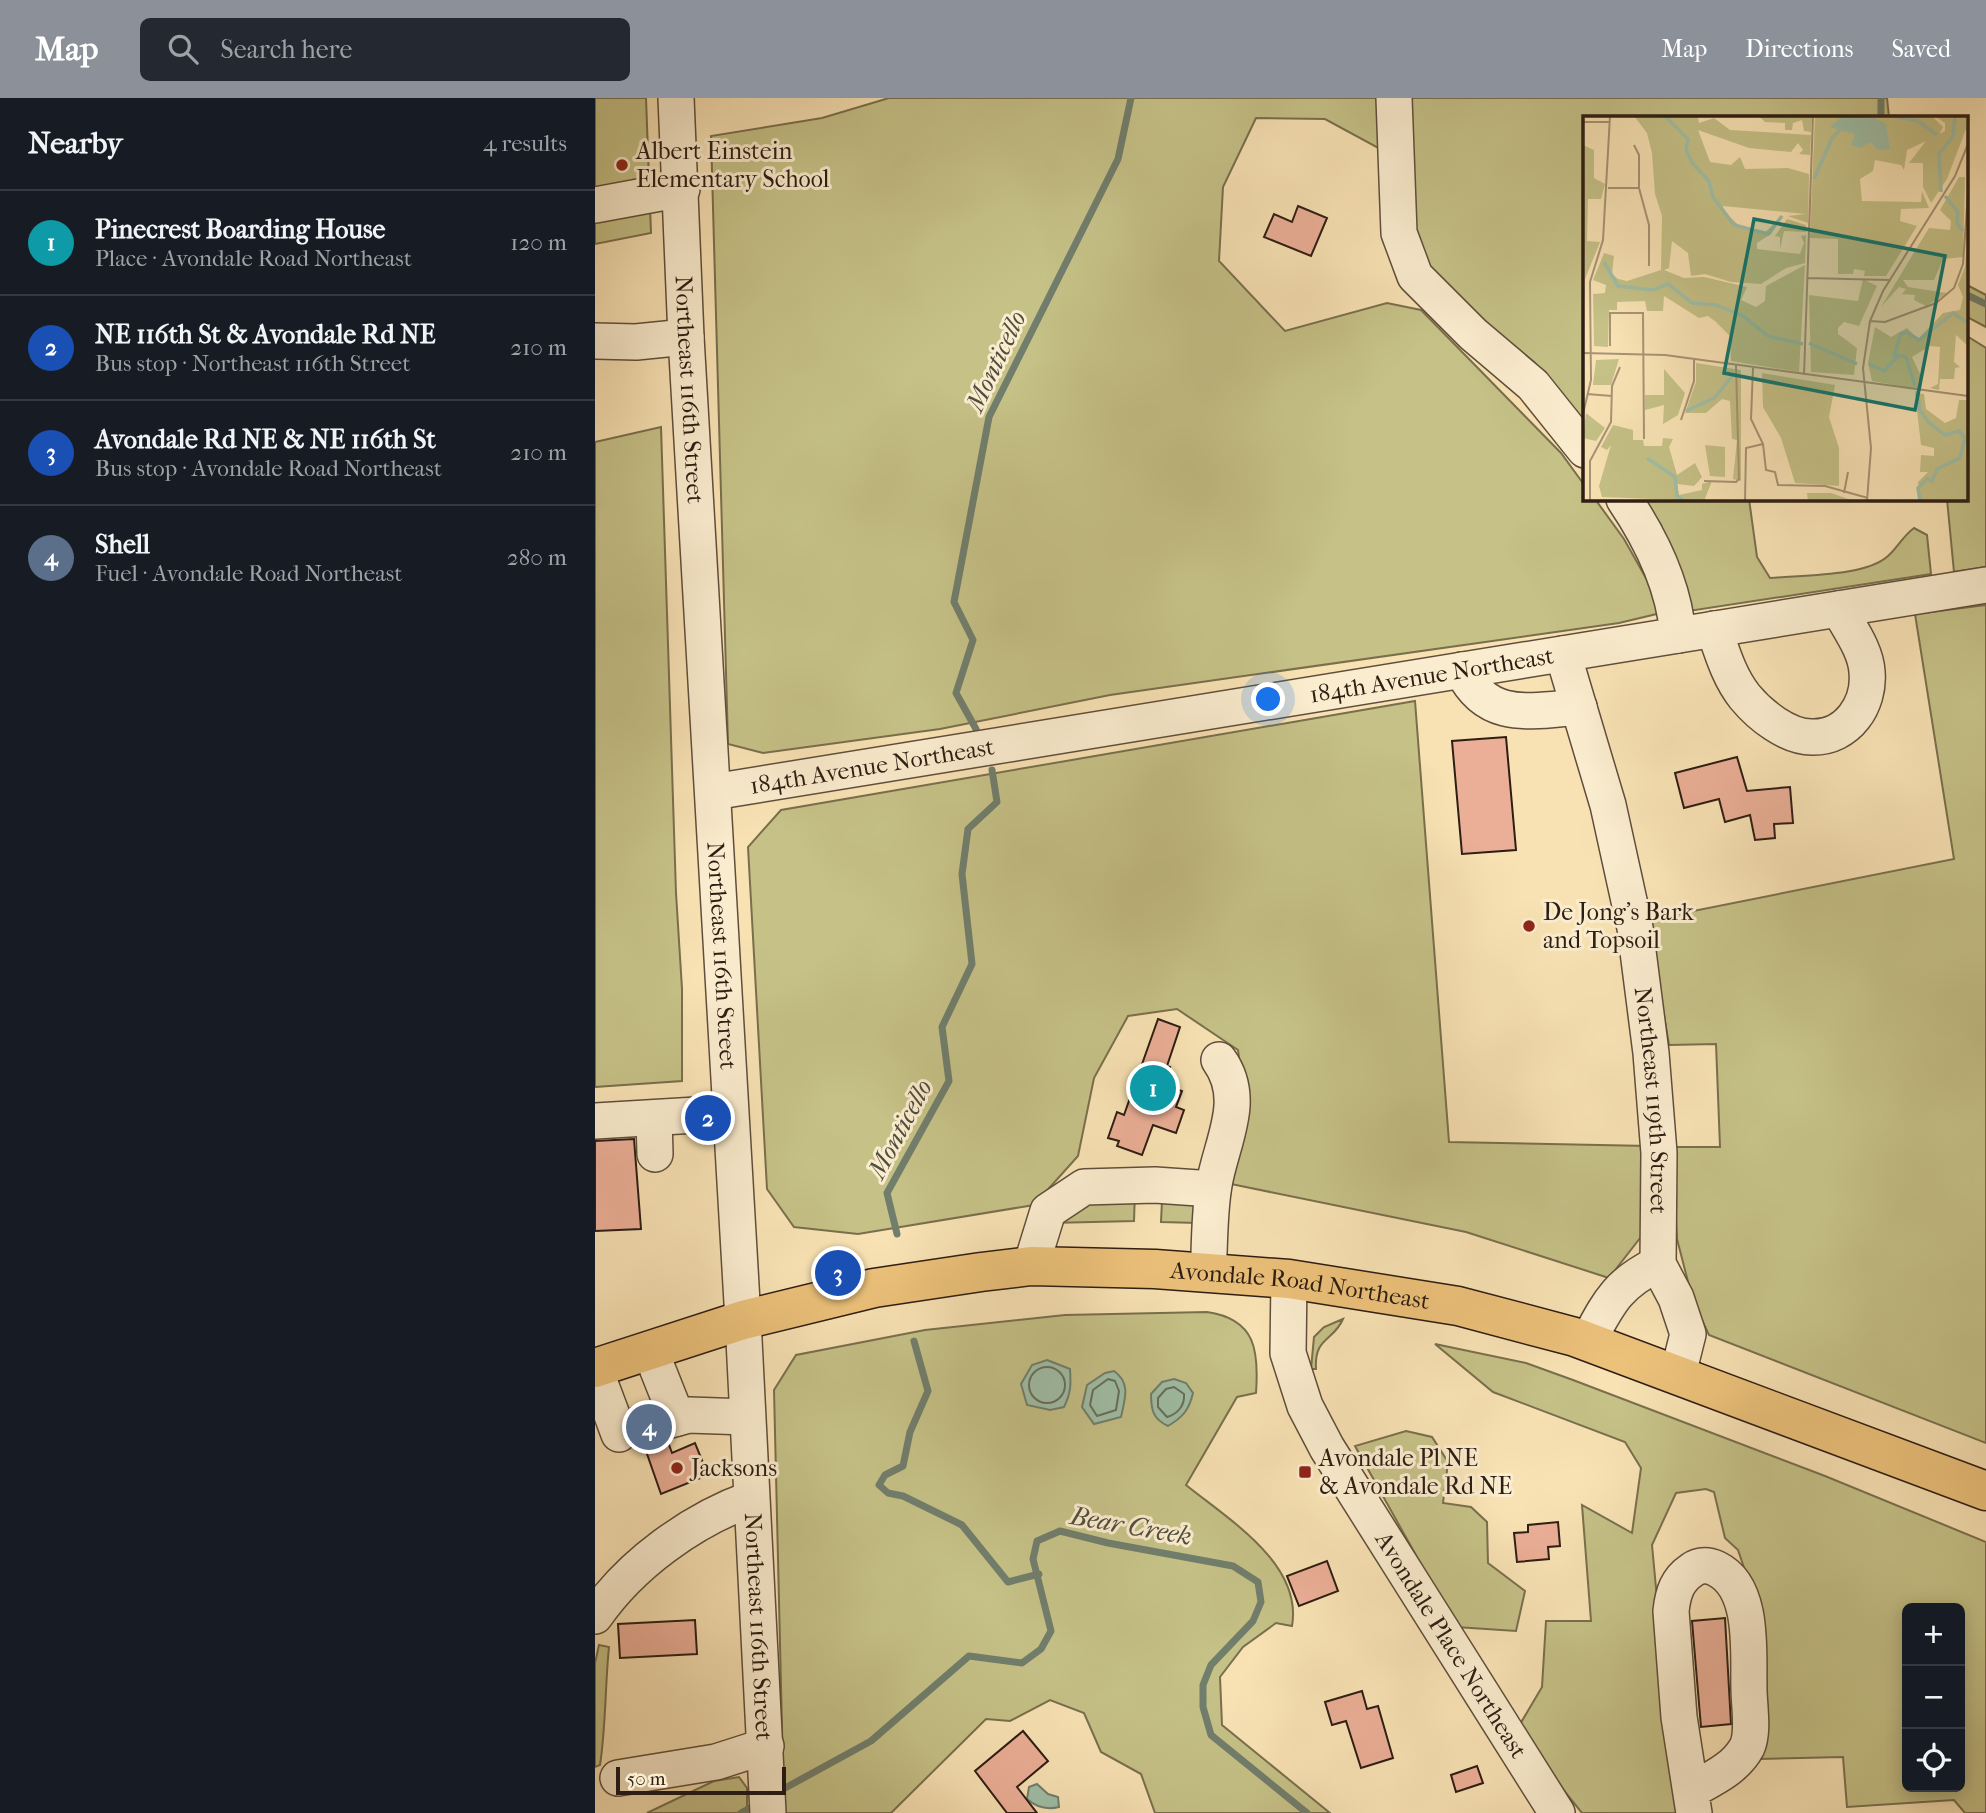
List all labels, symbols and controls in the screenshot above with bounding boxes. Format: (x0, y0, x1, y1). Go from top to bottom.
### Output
search box (140, 18, 630, 81)
text: Map (35, 30, 98, 69)
icon: search (164, 30, 202, 68)
text: Search here (220, 34, 352, 65)
text: Map (1661, 35, 1707, 63)
text: Directions (1745, 35, 1853, 63)
text: Saved (1891, 35, 1951, 63)
inset map (1583, 116, 1969, 500)
text: Nearby (28, 126, 123, 161)
text: 4 results (483, 130, 567, 157)
place label: Albert Einstein Elementary School (635, 137, 830, 193)
marker: Albert Einstein Elementary School (614, 157, 630, 173)
text: Pinecrest Boarding House (95, 214, 385, 245)
text: 1 (47, 229, 55, 256)
text: 120 m (510, 229, 567, 256)
text: Place · Avondale Road Northeast (95, 245, 412, 272)
street label: Northeast 116th Street (669, 275, 710, 505)
water label: Monticello (958, 306, 1033, 418)
text: NE 116th St & Avondale Rd NE (95, 319, 436, 350)
text: 2 (45, 334, 57, 361)
text: 210 m (510, 334, 567, 361)
text: Bus stop · Northeast 116th Street (95, 350, 410, 377)
text: Avondale Rd NE & NE 116th St (95, 424, 436, 455)
text: 3 (46, 439, 56, 466)
text: 210 m (510, 439, 567, 466)
text: Bus stop · Avondale Road Northeast (95, 455, 442, 482)
text: Shell (95, 529, 150, 560)
text: 4 (44, 544, 58, 571)
text: 280 m (507, 544, 567, 571)
text: Fuel · Avondale Road Northeast (95, 560, 403, 587)
street label: 184th Avenue Northeast (1307, 641, 1556, 709)
your location (1251, 682, 1285, 716)
street label: 184th Avenue Northeast (748, 732, 997, 800)
street label: Northeast 116th Street (701, 841, 742, 1071)
place label: De Jong's Bark and Topsoil (1543, 898, 1694, 954)
marker: De Jong's Bark and Topsoil (1521, 918, 1537, 934)
street label: Northeast 119th Street (1629, 985, 1673, 1215)
pin: 1 (1130, 1062, 1176, 1114)
water label: Monticello (860, 1074, 939, 1185)
pin: 2 (685, 1092, 731, 1144)
pin: 3 (815, 1247, 861, 1299)
street label: Avondale Road Northeast (1168, 1256, 1432, 1315)
pin: 4 (626, 1401, 672, 1453)
place label: Avondale Pl NE & Avondale Rd NE (1318, 1444, 1512, 1500)
place label: Jacksons (689, 1454, 777, 1482)
marker: Jacksons (669, 1460, 685, 1476)
marker: Avondale Pl NE & Avondale Rd NE (1297, 1464, 1313, 1480)
water label: Bear Creek (1066, 1500, 1194, 1552)
street label: Northeast 116th Street (739, 1512, 778, 1742)
street label: Avondale Place Northeast (1369, 1526, 1533, 1764)
map controls (1902, 1603, 1965, 1792)
button: + (1902, 1603, 1965, 1666)
button: − (1902, 1666, 1965, 1729)
button: locate (1902, 1729, 1965, 1792)
scale bar (616, 1764, 786, 1796)
text: 50 m (627, 1768, 666, 1790)

